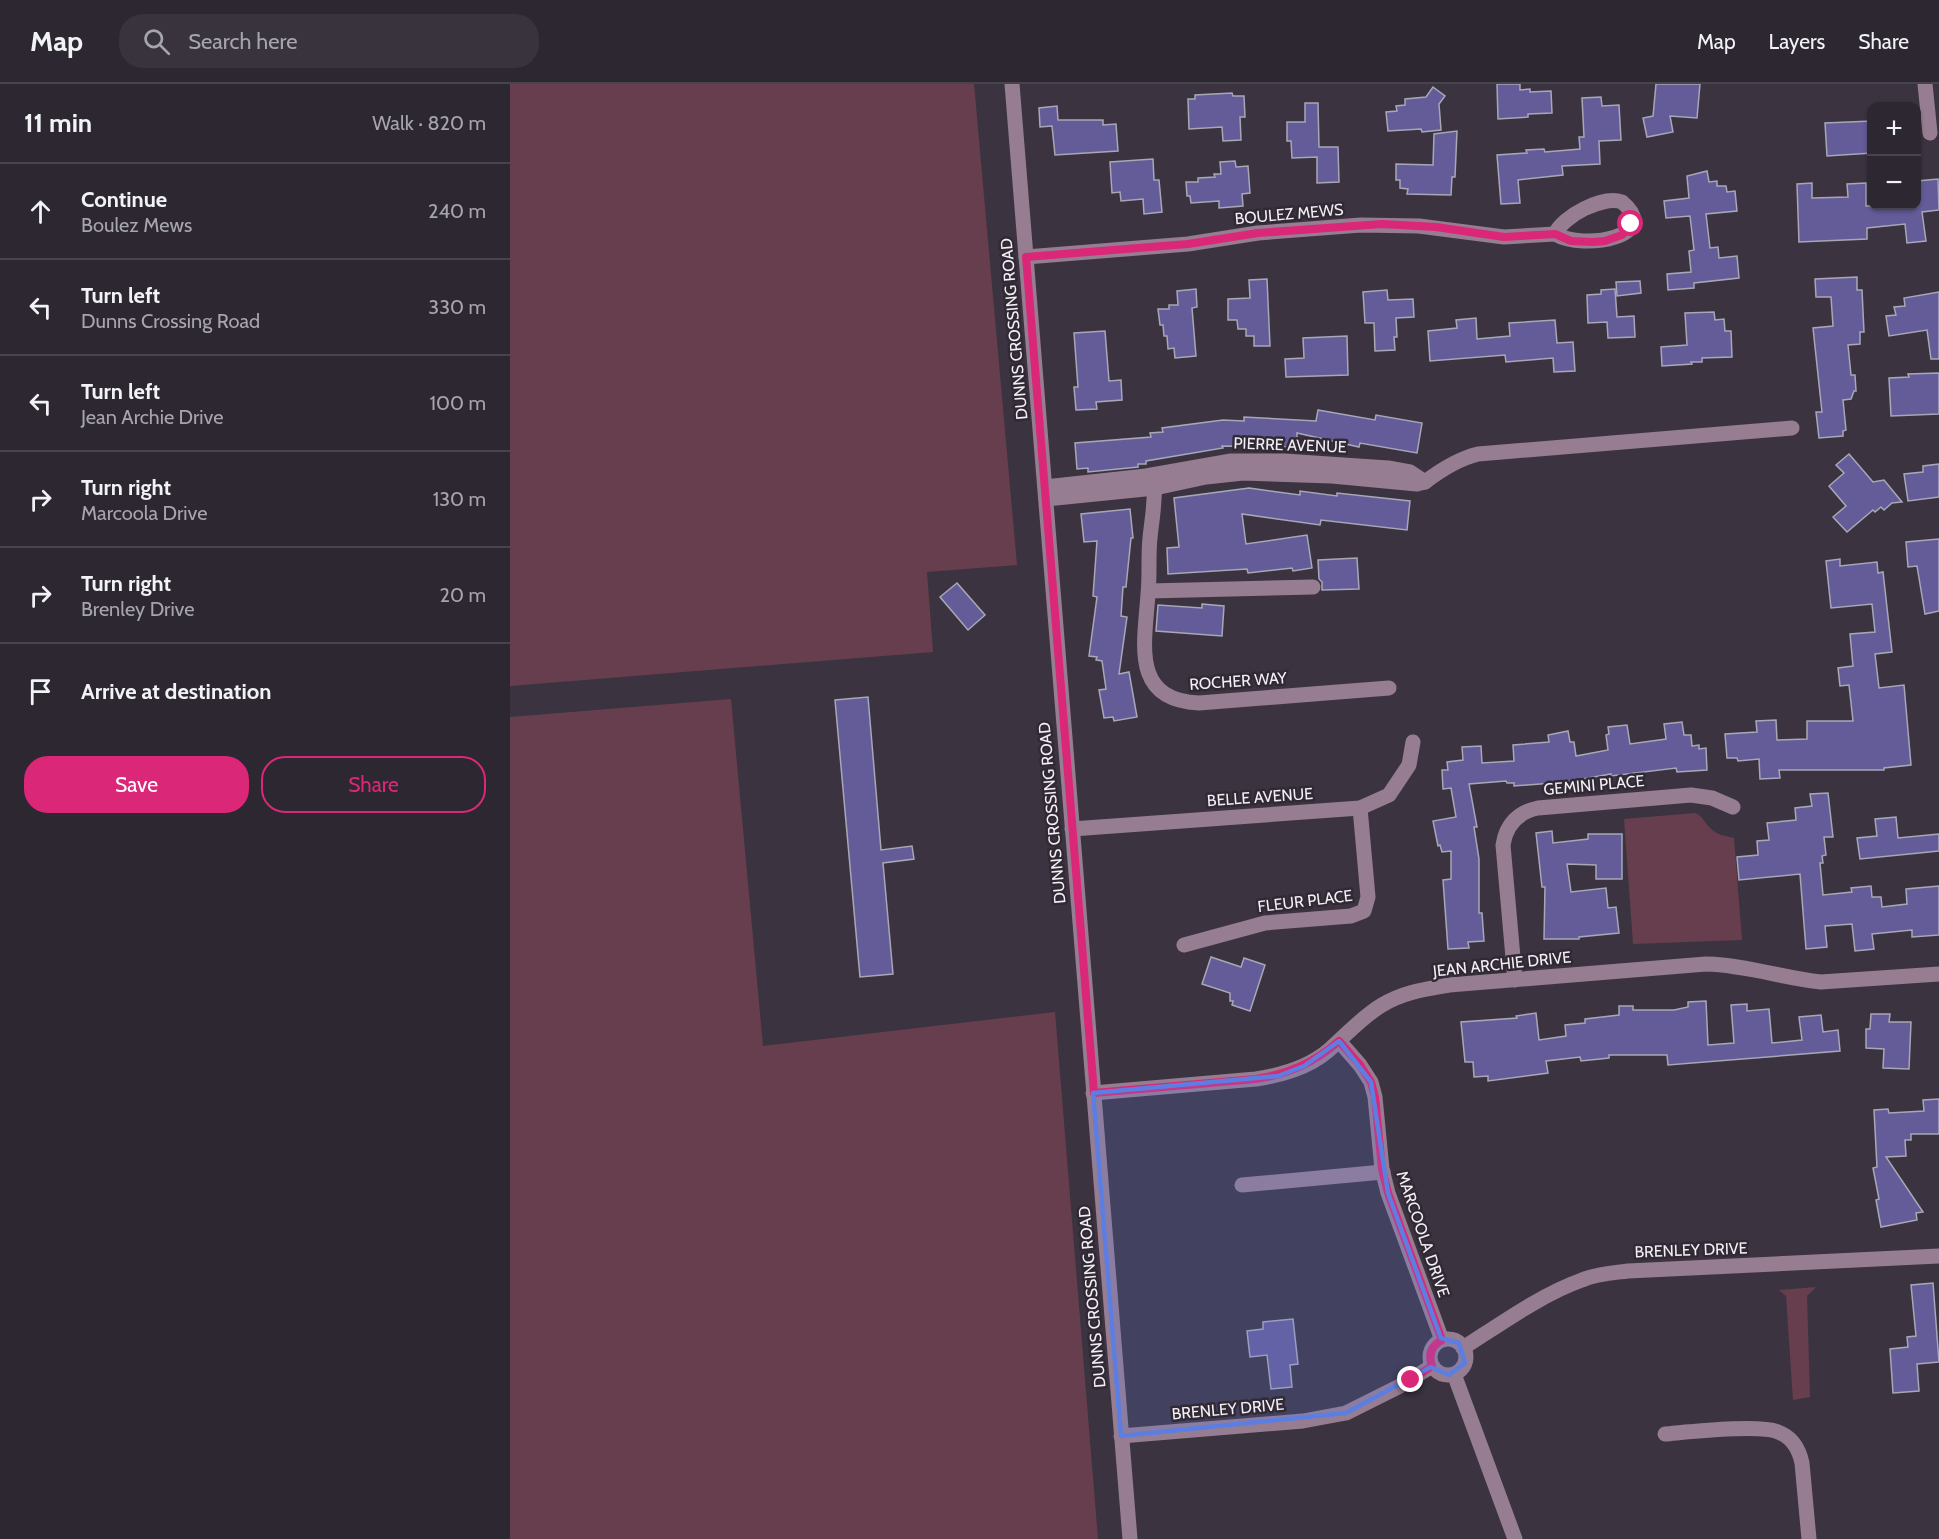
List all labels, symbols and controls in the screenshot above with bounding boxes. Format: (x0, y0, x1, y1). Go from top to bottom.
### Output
search box (119, 14, 539, 68)
text: Map (30, 24, 83, 58)
icon: search (140, 25, 173, 58)
text: Search here (188, 28, 297, 55)
text: Map (1697, 29, 1736, 54)
text: Layers (1769, 29, 1825, 54)
text: Share (1858, 29, 1909, 54)
map controls (1867, 102, 1921, 210)
button: + (1867, 102, 1921, 156)
text: 11 min (24, 107, 92, 139)
text: Walk · 820 m (372, 111, 486, 135)
button: − (1867, 156, 1921, 210)
text: Continue (81, 186, 167, 213)
icon: ahead (24, 195, 57, 228)
text: 240 m (428, 199, 486, 223)
street label: BOULEZ MEWS (1234, 200, 1344, 228)
route start (1617, 210, 1643, 236)
text: Boulez Mews (81, 213, 192, 237)
street label: DUNNS CROSSING ROAD (997, 237, 1031, 421)
text: Turn left (81, 282, 160, 309)
icon: left (24, 291, 57, 324)
text: 330 m (428, 295, 486, 319)
text: Dunns Crossing Road (81, 309, 260, 333)
text: Turn left (81, 378, 160, 405)
icon: left (24, 387, 57, 420)
text: 100 m (430, 391, 486, 415)
text: Jean Archie Drive (81, 405, 223, 429)
street label: PIERRE AVENUE (1233, 434, 1347, 456)
text: Turn right (81, 474, 171, 501)
icon: right (24, 483, 57, 516)
text: 130 m (433, 487, 486, 511)
text: Marcoola Drive (81, 501, 207, 525)
text: Turn right (81, 570, 171, 597)
icon: right (24, 579, 57, 612)
text: 20 m (440, 583, 486, 607)
text: Brenley Drive (81, 597, 195, 621)
street label: ROCHER WAY (1189, 668, 1288, 694)
icon: arrive (24, 675, 57, 708)
text: Arrive at destination (81, 678, 271, 705)
street label: DUNNS CROSSING ROAD (1035, 721, 1069, 905)
button: Save (24, 756, 249, 813)
button: Share (261, 756, 486, 813)
street label: GEMINI PLACE (1543, 771, 1645, 799)
street label: BELLE AVENUE (1206, 784, 1314, 810)
street label: FLEUR PLACE (1256, 886, 1354, 916)
street label: JEAN ARCHIE DRIVE (1431, 947, 1572, 981)
street label: MARCOOLA DRIVE (1392, 1168, 1454, 1300)
street label: DUNNS CROSSING ROAD (1075, 1205, 1109, 1389)
street label: BRENLEY DRIVE (1634, 1239, 1748, 1261)
route end (1397, 1366, 1423, 1392)
street label: BRENLEY DRIVE (1171, 1395, 1285, 1423)

